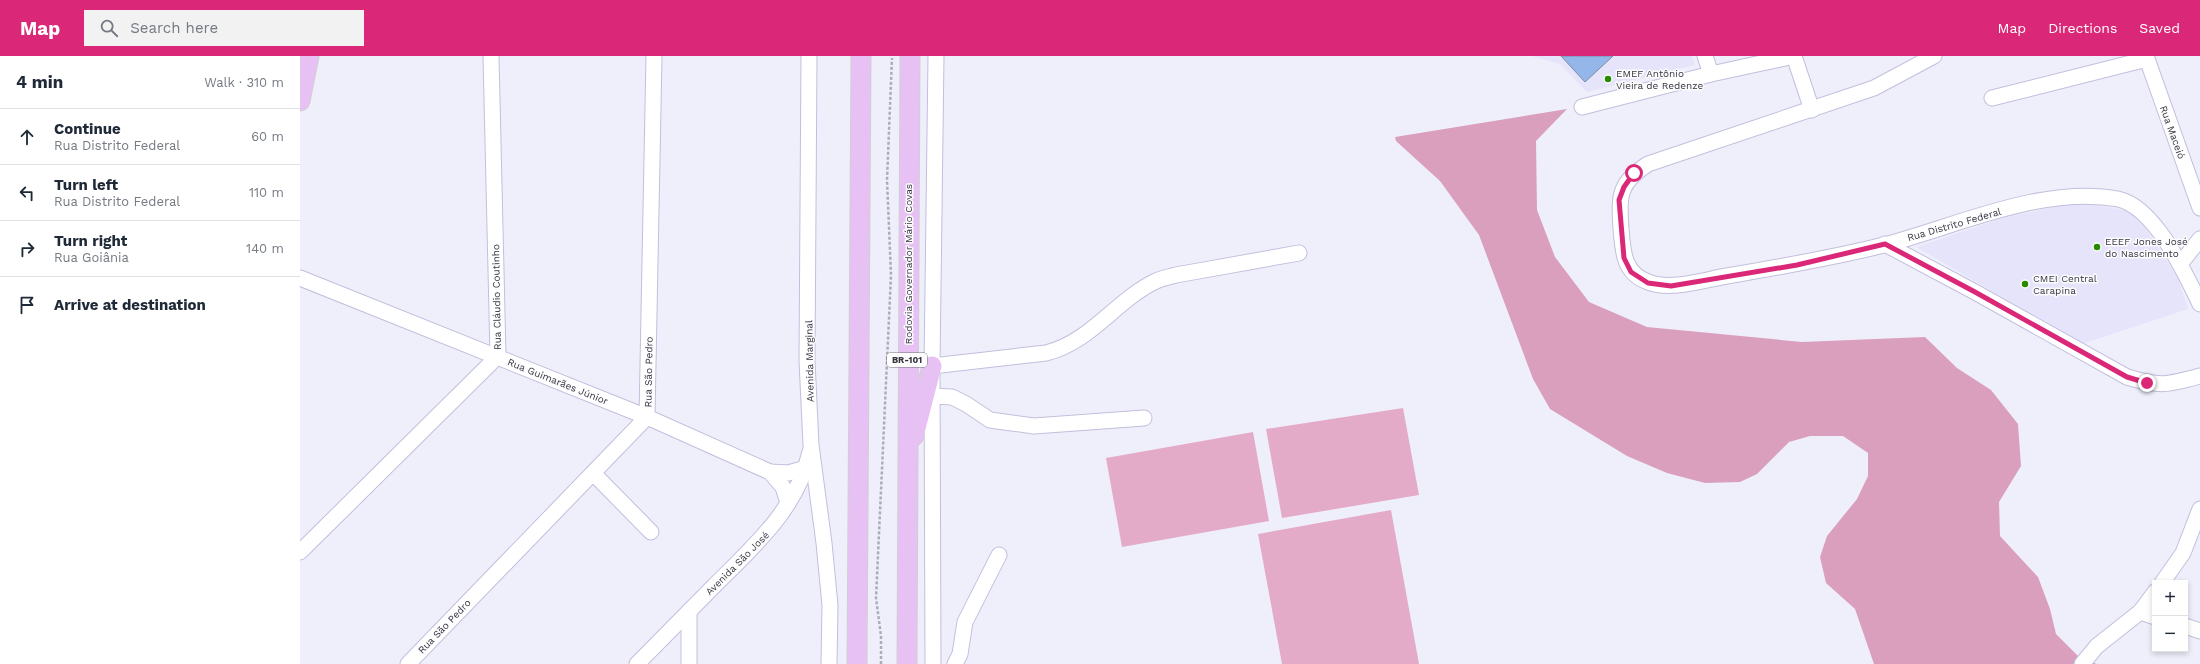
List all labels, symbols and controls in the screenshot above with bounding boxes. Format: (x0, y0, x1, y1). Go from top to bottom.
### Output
search box (84, 10, 364, 46)
text: Map (20, 17, 60, 40)
icon: search (98, 17, 120, 39)
text: Search here (130, 19, 218, 37)
text: Map (1998, 20, 2026, 36)
text: Directions (2048, 20, 2117, 36)
text: Saved (2139, 20, 2180, 36)
place label: EMEF Antônio Vieira de Redenze (1616, 68, 1704, 91)
text: 4 min (16, 72, 63, 92)
marker: EMEF Antônio Vieira de Redenze (1603, 74, 1613, 84)
text: Walk · 310 m (204, 75, 284, 90)
street label: Rua Maceió (2158, 104, 2187, 160)
text: Continue (54, 120, 121, 138)
icon: ahead (16, 126, 38, 148)
text: 60 m (251, 129, 284, 144)
text: Rua Distrito Federal (54, 138, 180, 153)
route start (1625, 164, 1643, 182)
text: Turn left (54, 176, 118, 194)
icon: left (16, 182, 38, 204)
street label: Rodovia Governador Mário Covas (903, 184, 914, 344)
text: 110 m (249, 185, 284, 200)
text: Rua Distrito Federal (54, 194, 180, 209)
street label: Rua Distrito Federal (1906, 206, 2002, 243)
text: Turn right (54, 232, 127, 250)
place label: EEEF Jones José do Nascimento (2105, 236, 2188, 259)
icon: right (16, 238, 38, 260)
text: 140 m (246, 241, 284, 256)
marker: EEEF Jones José do Nascimento (2092, 242, 2102, 252)
street label: Rua Cláudio Coutinho (490, 244, 503, 350)
text: Rua Goiânia (54, 250, 129, 265)
place label: CMEI Central Carapina (2033, 273, 2097, 296)
marker: CMEI Central Carapina (2020, 279, 2030, 289)
icon: arrive (16, 294, 38, 316)
text: Arrive at destination (54, 296, 206, 314)
street label: Avenida Marginal (803, 320, 816, 402)
street label: Rua São Pedro (642, 336, 655, 408)
road number: BR-101 (887, 353, 927, 367)
street label: Rua Guimarães Júnior (506, 356, 610, 407)
route end (2138, 374, 2156, 392)
street label: Avenida São José (703, 529, 771, 597)
map controls (2152, 580, 2188, 652)
button: + (2152, 580, 2188, 616)
street label: Rua São Pedro (416, 597, 473, 656)
button: − (2152, 616, 2188, 652)

